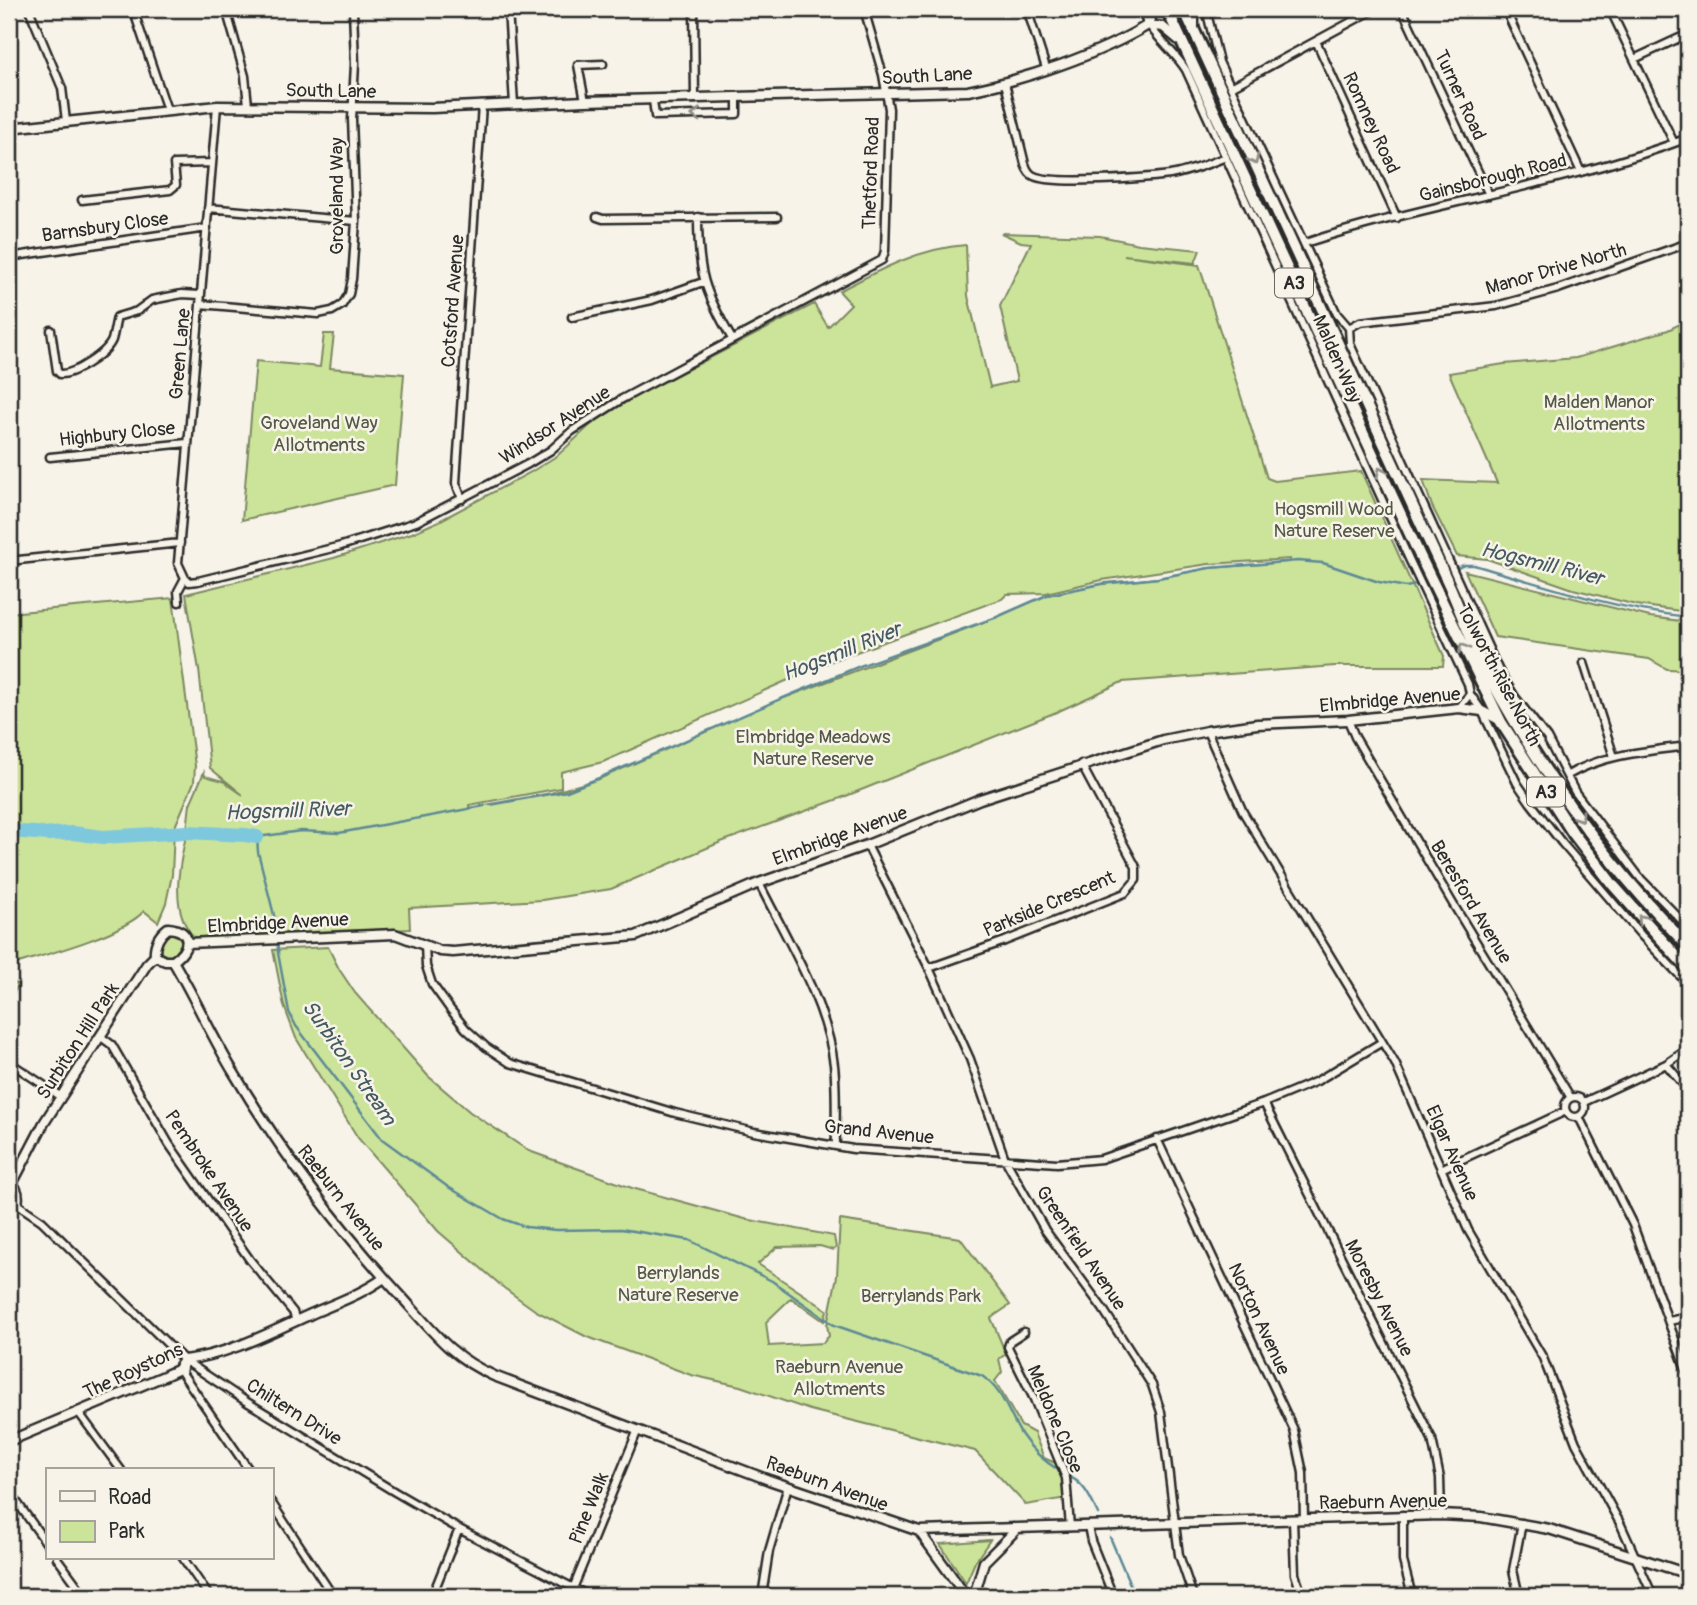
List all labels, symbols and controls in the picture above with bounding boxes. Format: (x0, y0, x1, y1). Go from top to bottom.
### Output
street label: Turner Road (1429, 46, 1491, 144)
street label: South Lane (881, 62, 974, 90)
street label: Romney Road (1337, 68, 1405, 178)
street label: South Lane (285, 78, 377, 104)
one-way arrow (690, 107, 701, 123)
street label: Thetford Road (857, 116, 885, 230)
street label: Groveland Way (325, 137, 349, 255)
street label: Gainsborough Road (1417, 148, 1569, 208)
one-way arrow (1245, 153, 1259, 165)
street label: Barnsbury Close (40, 206, 170, 248)
street label: Cotsford Avenue (436, 233, 470, 368)
street label: Manor Drive North (1483, 237, 1629, 301)
road number: A3 (1275, 268, 1313, 298)
street label: Green Lane (164, 307, 196, 401)
street label: Malden Way (1307, 311, 1367, 407)
street label: Windsor Avenue (495, 380, 616, 470)
park label: Malden Manor Allotments (1544, 390, 1654, 436)
park label: Groveland Way Allotments (260, 411, 378, 457)
street label: Highbury Close (58, 416, 177, 452)
one-way arrow (1375, 467, 1389, 479)
park label: Hogsmill Wood Nature Reserve (1273, 497, 1395, 543)
water label: Hogsmill River (1478, 536, 1608, 593)
street label: Tolworth Rise North (1451, 600, 1547, 750)
water label: Hogsmill River (779, 615, 907, 688)
one-way arrow (1458, 643, 1472, 655)
street label: Elmbridge Avenue (1319, 682, 1462, 718)
park label: Elmbridge Meadows Nature Reserve (735, 725, 891, 771)
road number: A3 (1527, 778, 1565, 806)
water label: Hogsmill River (225, 795, 354, 827)
street label: Elmbridge Avenue (769, 800, 911, 871)
one-way arrow (1572, 809, 1584, 822)
street label: Beresford Avenue (1425, 836, 1518, 968)
street label: Parkside Crescent (979, 865, 1119, 943)
street label: Elmbridge Avenue (207, 907, 350, 939)
one-way arrow (1638, 914, 1650, 927)
street label: Surbiton Hill Park (31, 978, 125, 1104)
water label: Surbiton Stream (296, 995, 403, 1132)
street label: Elgar Avenue (1420, 1101, 1484, 1205)
street label: Pembroke Avenue (159, 1105, 259, 1237)
street label: Grand Avenue (823, 1114, 936, 1150)
street label: Raeburn Avenue (292, 1140, 390, 1256)
street label: Greenfield Avenue (1031, 1181, 1132, 1315)
street label: Moresby Avenue (1339, 1235, 1419, 1361)
street label: Norton Avenue (1223, 1259, 1296, 1379)
park label: Berrylands Nature Reserve (617, 1261, 739, 1307)
park label: Berrylands Park (861, 1284, 981, 1308)
street label: The Roystons (79, 1337, 187, 1405)
park label: Raeburn Avenue Allotments (775, 1355, 904, 1401)
street label: Meldone Close (1021, 1361, 1089, 1477)
street label: Chiltern Drive (242, 1373, 347, 1451)
street label: Raeburn Avenue (763, 1451, 892, 1517)
legend (46, 1468, 273, 1560)
street label: Pine Walk (564, 1468, 614, 1547)
text: Road (108, 1484, 152, 1511)
street label: Raeburn Avenue (1319, 1489, 1448, 1515)
text: Park (108, 1518, 145, 1545)

